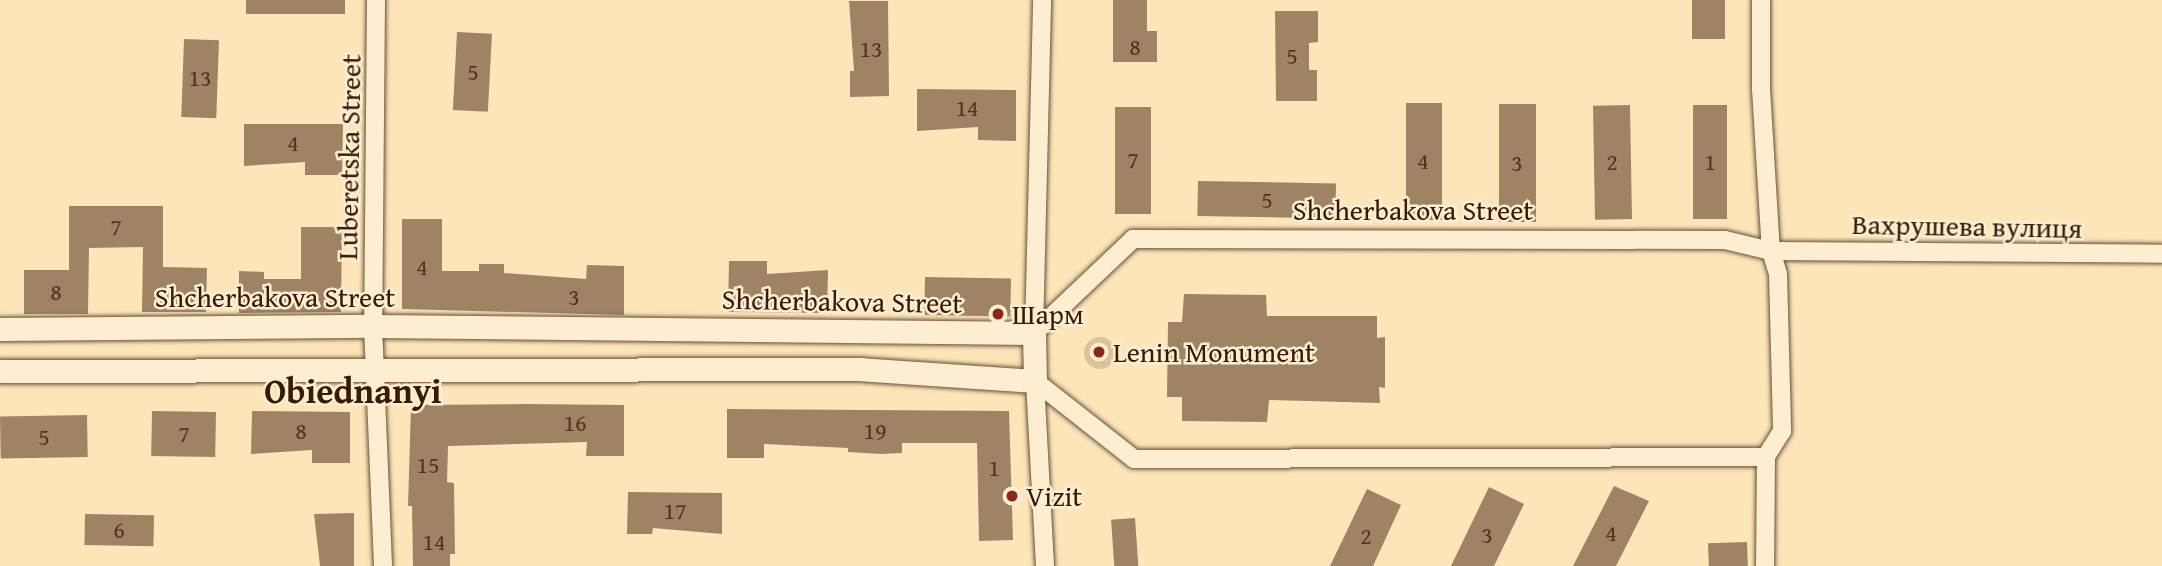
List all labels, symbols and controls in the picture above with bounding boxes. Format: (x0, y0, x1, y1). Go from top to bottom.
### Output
house number: 8 (1129, 33, 1141, 61)
house number: 13 (859, 35, 883, 63)
house number: 5 (1286, 42, 1298, 70)
street label: Luberetska Street (330, 54, 368, 260)
house number: 5 (467, 58, 479, 86)
house number: 13 (188, 64, 212, 92)
house number: 14 (955, 94, 979, 122)
house number: 4 (287, 129, 299, 157)
house number: 7 (1127, 146, 1139, 174)
house number: 4 (1417, 147, 1429, 175)
house number: 2 (1606, 148, 1618, 176)
house number: 1 (1704, 148, 1716, 176)
house number: 3 (1511, 149, 1523, 177)
house number: 5 (1261, 186, 1273, 214)
street label: Shcherbakova Street (1293, 193, 1533, 227)
street label: Вахрушева вулиця (1852, 207, 2082, 245)
house number: 7 (110, 213, 122, 241)
house number: 4 (416, 253, 428, 281)
house number: 8 (50, 278, 62, 306)
street label: Shcherbakova Street (155, 280, 395, 314)
street label: Shcherbakova Street (721, 282, 963, 320)
house number: 3 (568, 283, 580, 311)
place label: Шарм (1012, 297, 1084, 331)
marker: Шарм (990, 306, 1006, 322)
place label: Lenin Monument (1113, 335, 1315, 369)
marker: Lenin Monument (1091, 344, 1107, 360)
district label: Obiednanyi (264, 370, 442, 412)
house number: 16 (563, 409, 587, 437)
house number: 8 (295, 417, 307, 445)
house number: 19 (863, 417, 887, 445)
house number: 7 (178, 420, 190, 448)
house number: 5 (38, 423, 50, 451)
house number: 15 (416, 451, 440, 479)
house number: 1 (988, 454, 1000, 482)
place label: Vizit (1026, 479, 1082, 513)
marker: Vizit (1004, 488, 1020, 504)
house number: 17 (663, 497, 687, 525)
house number: 6 (113, 516, 125, 544)
house number: 4 (1605, 519, 1617, 547)
house number: 3 (1481, 521, 1493, 549)
house number: 2 (1360, 522, 1372, 550)
house number: 14 (422, 528, 446, 556)

